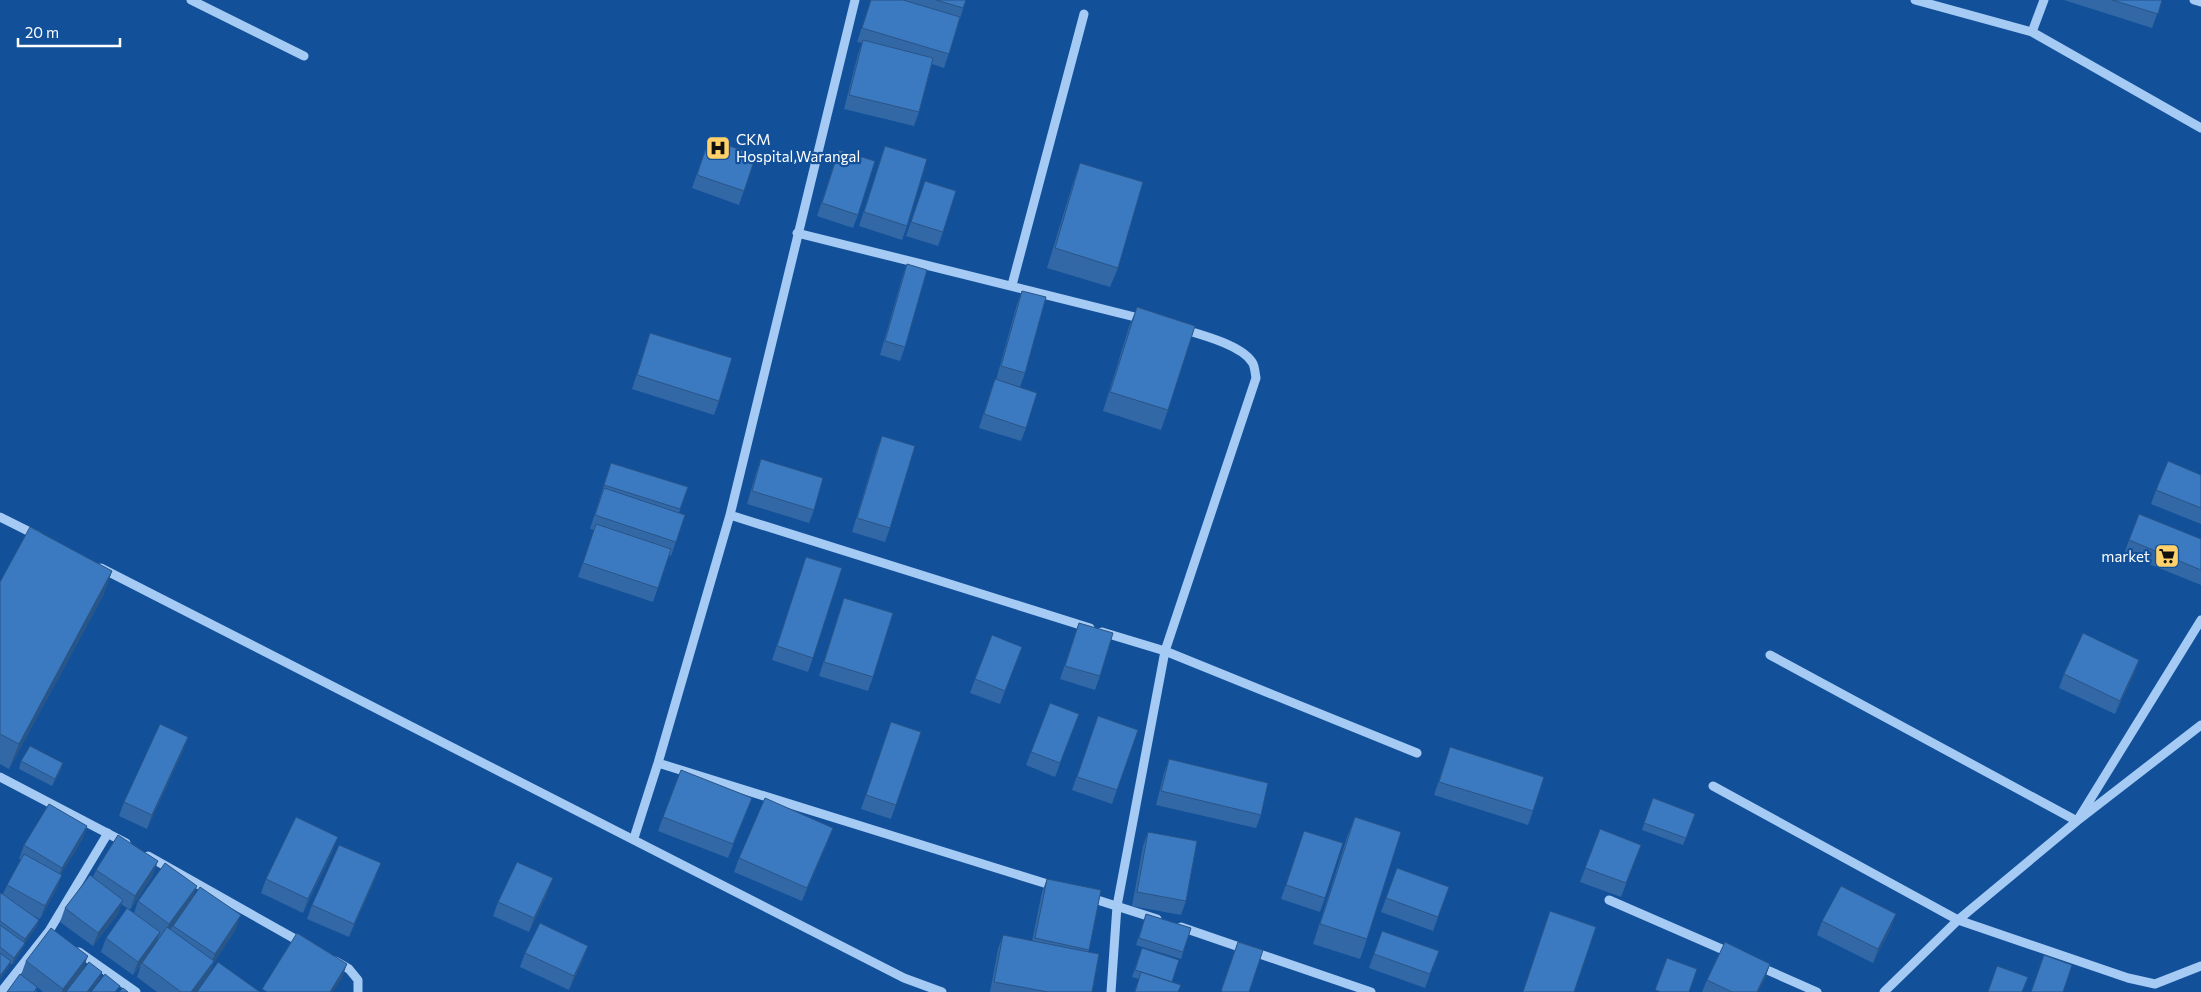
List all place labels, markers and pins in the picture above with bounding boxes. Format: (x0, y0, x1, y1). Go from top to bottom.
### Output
place label: CKM Hospital,Warangal (736, 130, 860, 165)
hospital icon: CKM Hospital,Warangal (705, 135, 731, 161)
supermarket icon: market (2154, 543, 2180, 569)
place label: market (2101, 547, 2150, 565)

